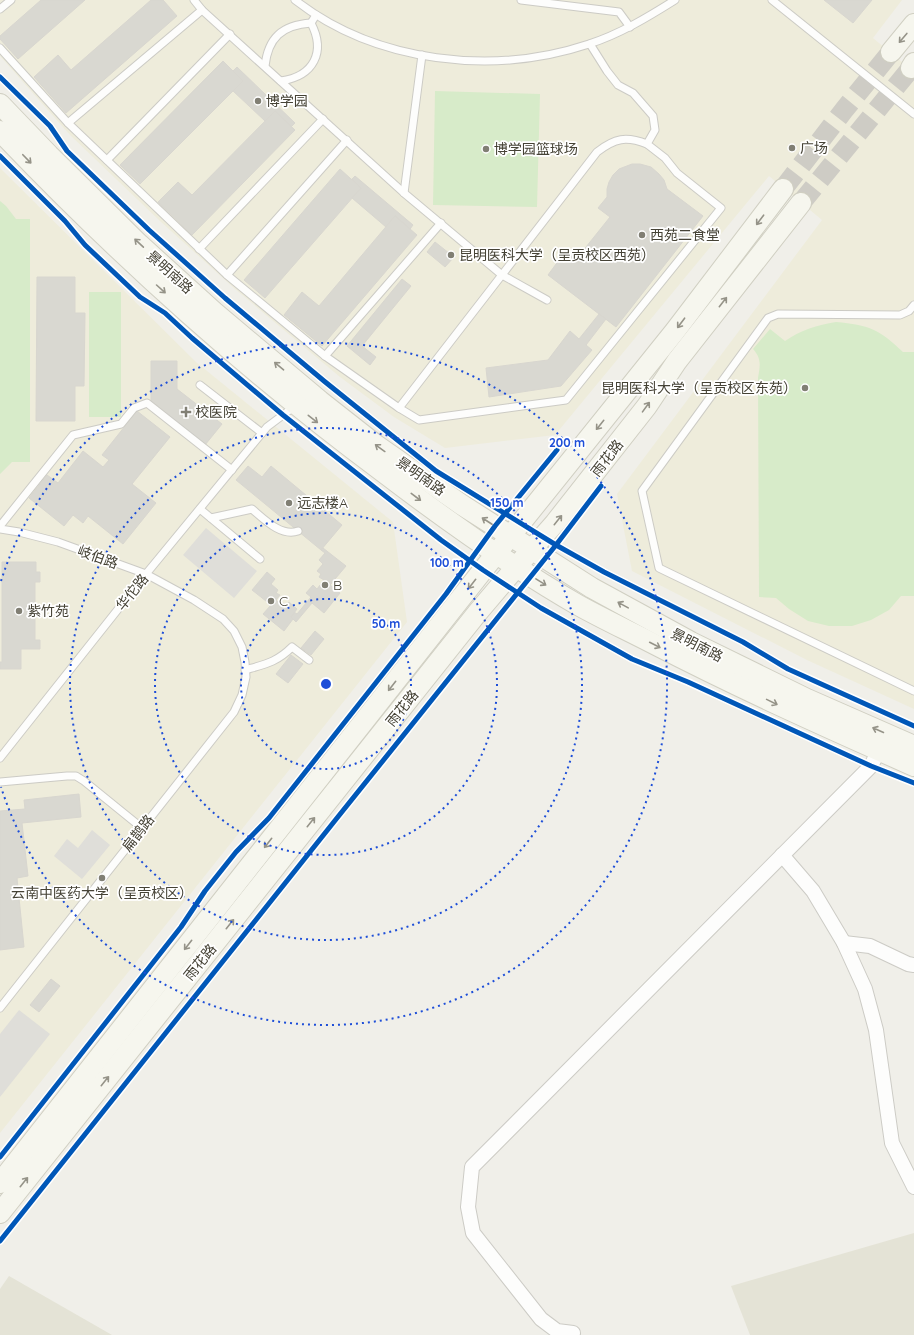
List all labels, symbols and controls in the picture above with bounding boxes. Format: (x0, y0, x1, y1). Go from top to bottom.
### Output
one-way arrow (898, 32, 907, 43)
place label: 博学园 (266, 92, 308, 110)
marker: 博学园 (253, 96, 263, 106)
place label: 广场 (800, 139, 828, 157)
place label: 博学园篮球场 (494, 140, 578, 158)
marker: 广场 (787, 143, 797, 153)
marker: 博学园篮球场 (481, 144, 491, 154)
one-way arrow (22, 154, 31, 164)
one-way arrow (756, 214, 764, 225)
place label: 西苑二食堂 (650, 226, 720, 244)
marker: 西苑二食堂 (637, 230, 647, 240)
one-way arrow (134, 239, 144, 248)
place label: 昆明医科大学（呈贡校区西苑） (459, 246, 655, 264)
street label: 景明南路 (143, 247, 197, 297)
marker: 昆明医科大学（呈贡校区西苑） (446, 250, 456, 260)
one-way arrow (156, 284, 166, 293)
one-way arrow (719, 297, 727, 308)
one-way arrow (677, 317, 685, 328)
one-way arrow (274, 361, 284, 370)
place label: 昆明医科大学（呈贡校区东苑） (601, 379, 797, 397)
marker: 昆明医科大学（呈贡校区东苑） (800, 383, 810, 393)
one-way arrow (642, 401, 650, 412)
place label: 校医院 (195, 403, 237, 421)
marker: 校医院 (180, 406, 192, 418)
one-way arrow (307, 414, 318, 423)
one-way arrow (595, 419, 604, 430)
text: 200 m (549, 435, 585, 450)
street label: 雨花路 (587, 436, 627, 480)
one-way arrow (374, 444, 385, 452)
street label: 景明南路 (393, 453, 449, 499)
one-way arrow (411, 493, 422, 502)
place label: 远志楼A (297, 494, 348, 512)
text: 150 m (490, 495, 524, 510)
marker: 远志楼A (284, 498, 294, 508)
one-way arrow (553, 515, 562, 526)
one-way arrow (482, 517, 493, 525)
street label: 岐伯路 (75, 541, 121, 573)
text: 100 m (430, 555, 464, 570)
street label: 华佗路 (112, 570, 152, 614)
place label: B (333, 576, 342, 594)
one-way arrow (468, 578, 477, 589)
one-way arrow (535, 579, 547, 587)
marker: B (320, 580, 330, 590)
place label: C (279, 592, 288, 610)
marker: C (266, 596, 276, 606)
one-way arrow (617, 601, 629, 609)
place label: 紫竹苑 (27, 602, 69, 620)
marker: 紫竹苑 (14, 606, 24, 616)
text: 50 m (372, 616, 400, 631)
street label: 景明南路 (668, 624, 726, 666)
one-way arrow (649, 642, 661, 649)
centre of rings (319, 677, 333, 691)
one-way arrow (388, 680, 396, 691)
street label: 雨花路 (382, 686, 422, 730)
one-way arrow (765, 699, 777, 706)
one-way arrow (873, 726, 885, 733)
street label: 扁鹊路 (118, 811, 158, 855)
one-way arrow (306, 817, 315, 828)
one-way arrow (264, 838, 272, 849)
marker: 云南中医药大学（呈贡校区） (97, 873, 107, 883)
place label: 云南中医药大学（呈贡校区） (11, 884, 193, 902)
one-way arrow (225, 919, 234, 930)
street label: 雨花路 (180, 940, 220, 984)
one-way arrow (183, 940, 192, 951)
one-way arrow (101, 1075, 110, 1086)
one-way arrow (20, 1177, 29, 1188)

